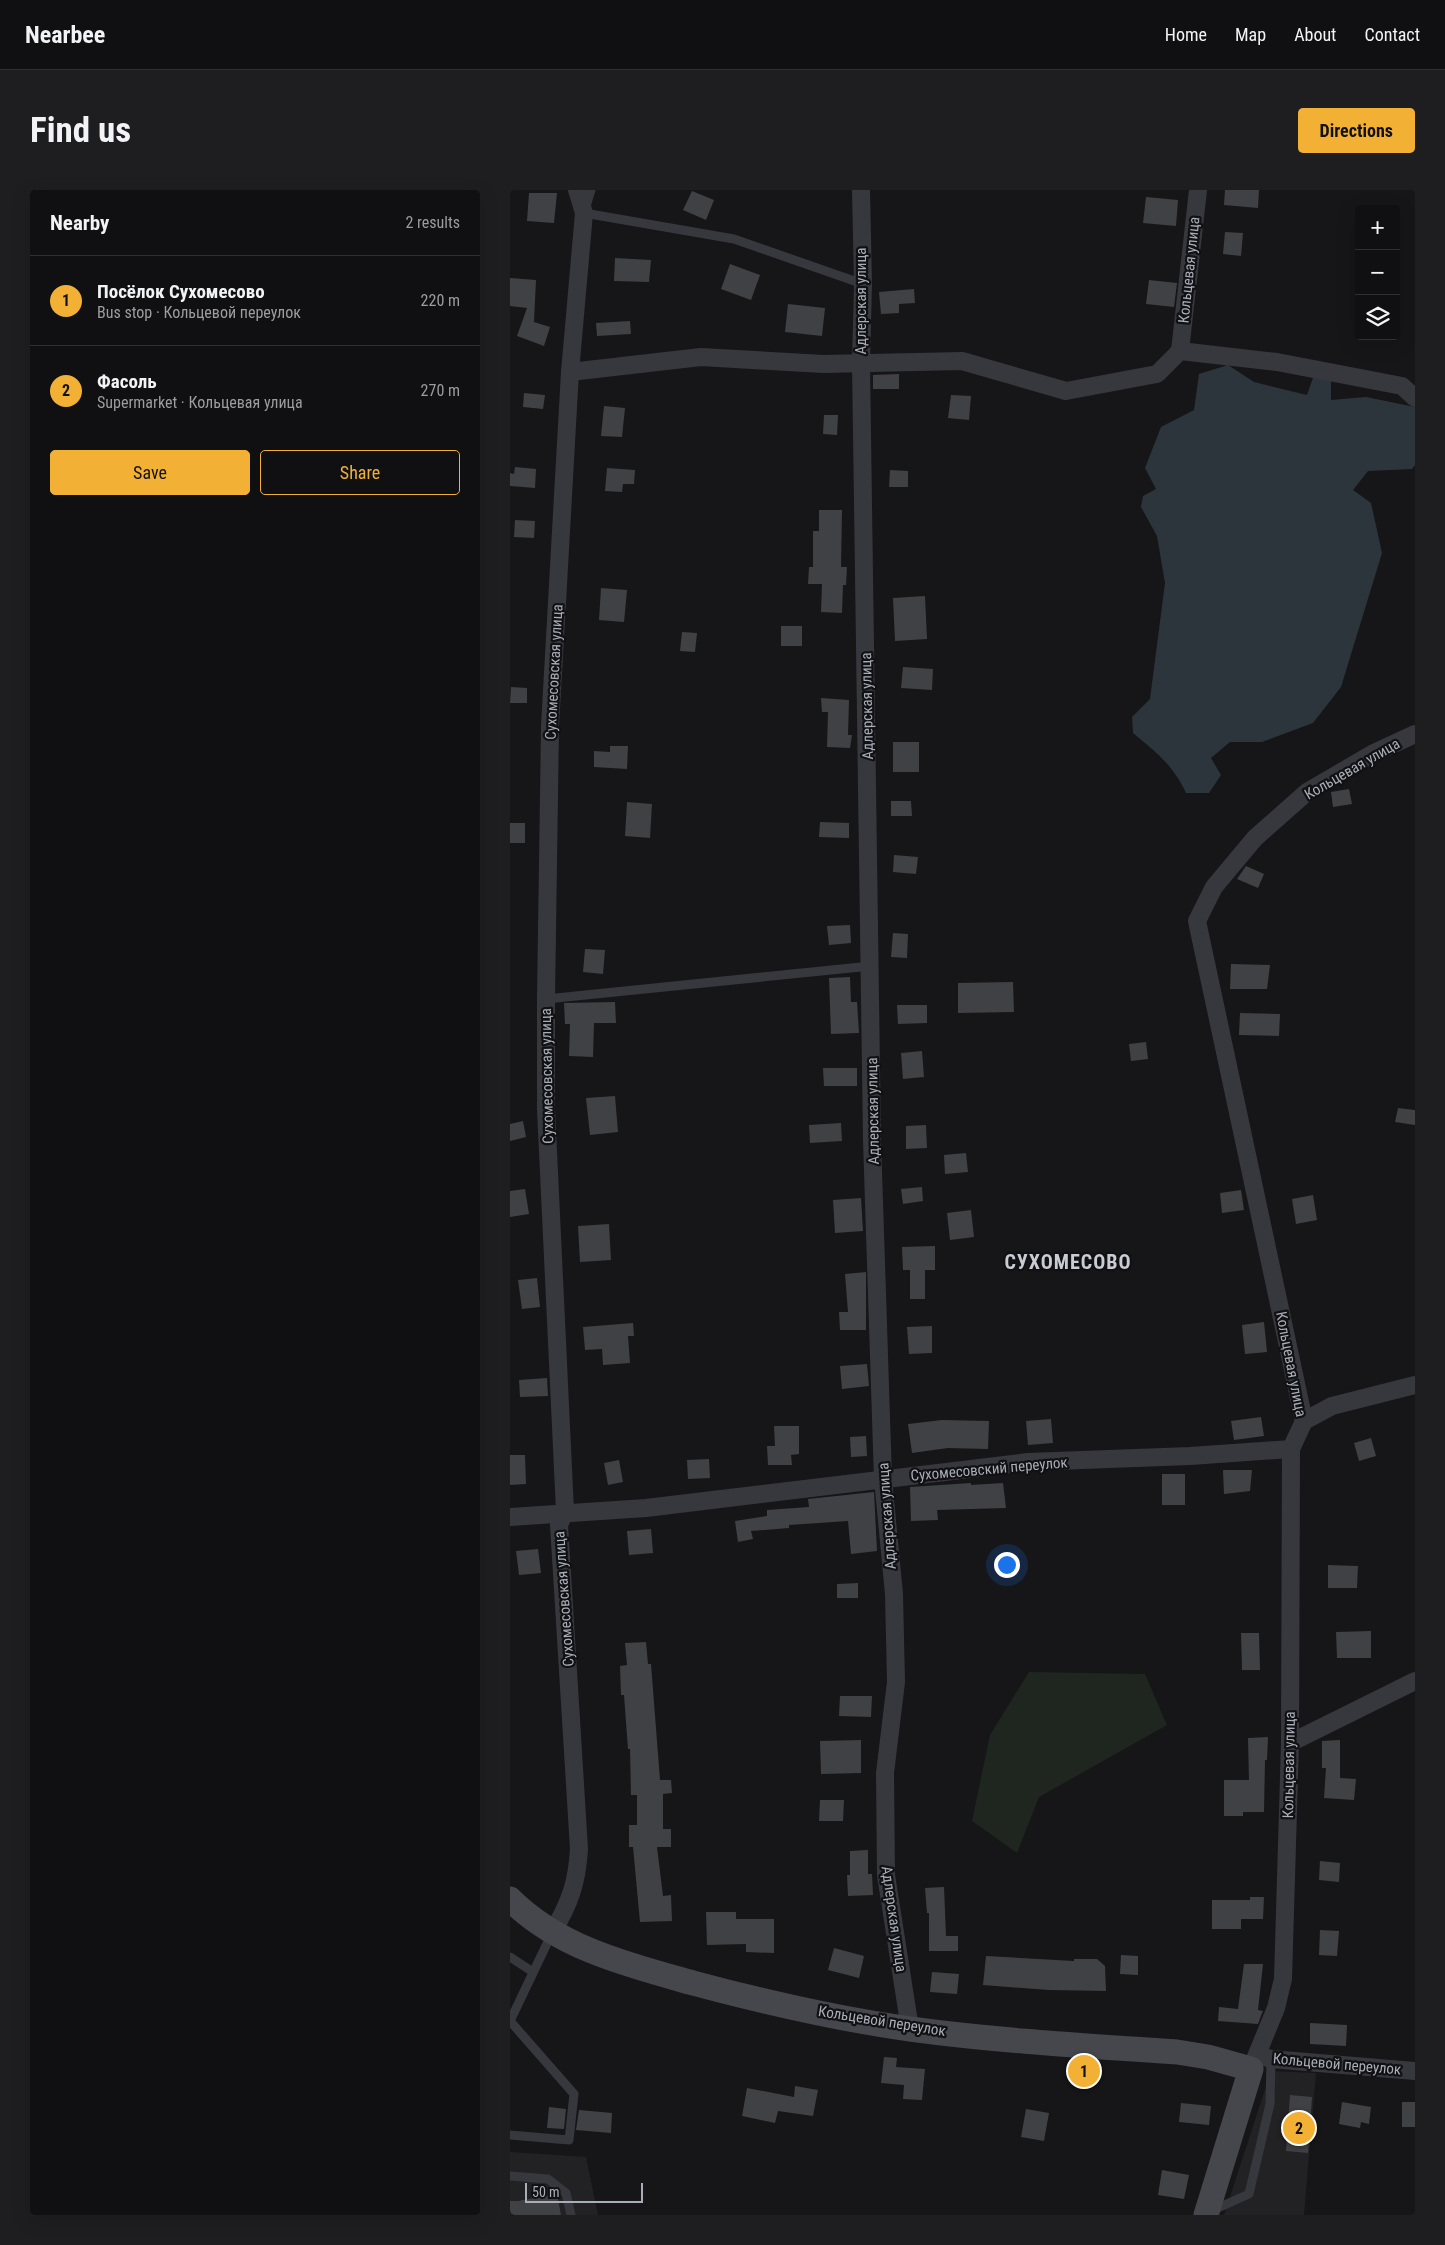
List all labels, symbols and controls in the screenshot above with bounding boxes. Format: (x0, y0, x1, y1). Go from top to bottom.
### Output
text: Nearbee (25, 21, 105, 49)
text: Home (1165, 24, 1207, 45)
text: Map (1235, 24, 1266, 45)
text: About (1294, 24, 1336, 45)
text: Contact (1364, 24, 1420, 45)
button: Directions (1298, 108, 1415, 153)
text: Find us (30, 110, 131, 151)
map controls (1355, 205, 1400, 340)
button: + (1355, 205, 1400, 250)
text: Nearby (50, 211, 109, 235)
text: 2 results (405, 213, 460, 232)
street label: Кольцевая улица (1174, 216, 1204, 324)
street label: Адлерская улица (852, 247, 870, 355)
button: − (1355, 250, 1400, 295)
text: Посёлок Сухомесово (97, 280, 265, 303)
text: 1 (62, 291, 70, 310)
text: 220 m (421, 291, 460, 310)
button: layers (1355, 295, 1400, 340)
text: Bus stop · Кольцевой переулок (97, 303, 301, 322)
text: Фасоль (97, 370, 157, 393)
text: 2 (62, 381, 70, 400)
text: 270 m (421, 381, 460, 400)
text: Supermarket · Кольцевая улица (97, 393, 303, 412)
button: Save (50, 450, 250, 495)
button: Share (260, 450, 460, 495)
street label: Сухомесовская улица (541, 604, 567, 740)
street label: Адлерская улица (857, 652, 877, 760)
street label: Кольцевая улица (1301, 734, 1403, 804)
street label: Сухомесовская улица (537, 1008, 557, 1144)
street label: Адлерская улица (863, 1057, 883, 1165)
district label: СУХОМЕСОВО (1004, 1250, 1132, 1274)
street label: Кольцевая улица (1272, 1310, 1310, 1418)
street label: Сухомесовский переулок (910, 1453, 1068, 1485)
street label: Адлерская улица (874, 1462, 900, 1570)
street label: Сухомесовская улица (550, 1531, 578, 1667)
your location (994, 1552, 1020, 1578)
street label: Кольцевая улица (1279, 1711, 1299, 1819)
street label: Адлерская улица (878, 1865, 910, 1973)
street label: Кольцевой переулок (817, 2002, 947, 2040)
street label: Кольцевой переулок (1272, 2049, 1402, 2079)
pin: 1 (1068, 2052, 1100, 2090)
pin: 2 (1283, 2109, 1315, 2147)
scale bar (525, 2180, 642, 2203)
text: 50 m (532, 2184, 560, 2200)

